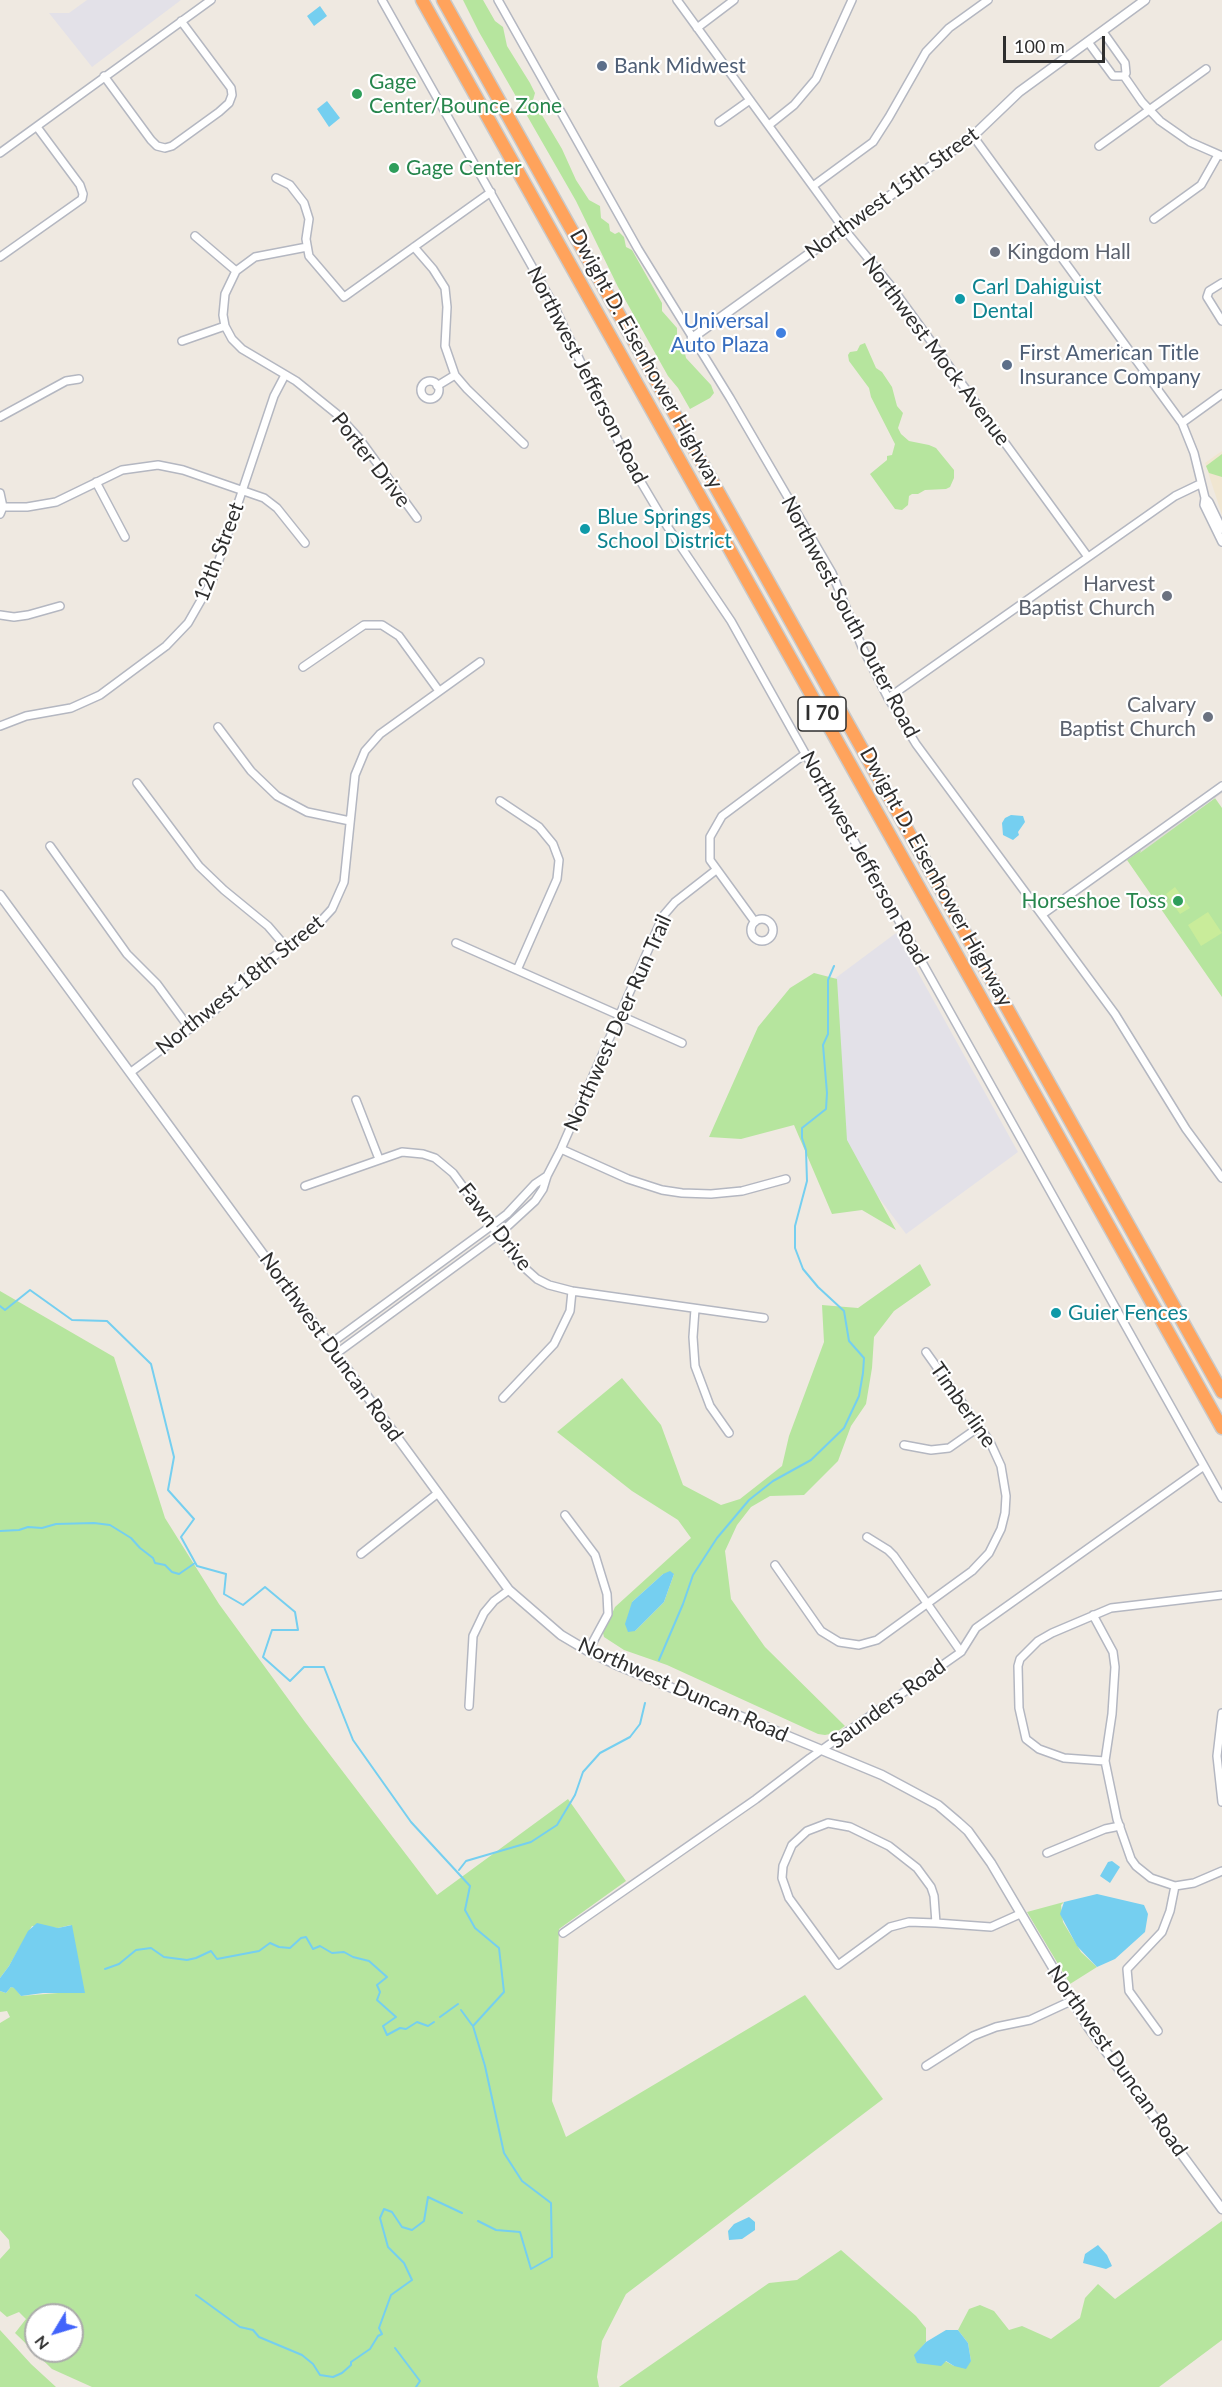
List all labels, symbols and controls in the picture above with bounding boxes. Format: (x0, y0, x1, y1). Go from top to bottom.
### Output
scale bar (1006, 24, 1108, 62)
text: 100 m (1014, 35, 1065, 57)
place label: Bank Midwest (614, 53, 746, 79)
marker: Bank Midwest (595, 59, 609, 73)
place label: Gage Center/Bounce Zone (369, 69, 562, 119)
marker: Gage Center/Bounce Zone (350, 87, 364, 101)
street label: Northwest 15th Street (800, 122, 984, 264)
place label: Gage Center (406, 155, 522, 181)
marker: Gage Center (387, 161, 401, 175)
street label: Dwight D. Eisenhower Highway (564, 225, 728, 493)
place label: Kingdom Hall (1007, 239, 1131, 265)
marker: Kingdom Hall (988, 245, 1002, 259)
street label: Northwest Mock Avenue (857, 251, 1015, 451)
street label: Northwest Jefferson Road (521, 262, 653, 488)
place label: Carl Dahiguist Dental (972, 274, 1102, 324)
marker: Carl Dahiguist Dental (953, 292, 967, 306)
place label: Universal Auto Plaza (671, 308, 769, 358)
marker: Universal Auto Plaza (774, 326, 788, 340)
place label: First American Title Insurance Company (1019, 340, 1201, 390)
marker: First American Title Insurance Company (1000, 358, 1014, 372)
street label: Porter Drive (326, 408, 416, 512)
street label: Northwest South Outer Road (776, 492, 924, 742)
street label: 12th Street (189, 499, 249, 605)
place label: Blue Springs School District (597, 504, 732, 554)
marker: Blue Springs School District (578, 522, 592, 536)
place label: Harvest Baptist Church (1018, 571, 1155, 621)
marker: Harvest Baptist Church (1160, 589, 1174, 603)
place label: Calvary Baptist Church (1059, 692, 1196, 742)
road number: I 70 (798, 697, 846, 731)
marker: Calvary Baptist Church (1201, 710, 1215, 724)
street label: Dwight D. Eisenhower Highway (854, 743, 1018, 1011)
street label: Northwest Jefferson Road (795, 747, 933, 969)
place label: Horseshoe Toss (1022, 888, 1166, 914)
marker: Horseshoe Toss (1171, 894, 1185, 908)
street label: Northwest 18th Street (151, 910, 329, 1060)
street label: Northwest Deer Run Trail (559, 911, 677, 1135)
street label: Fawn Drive (453, 1178, 537, 1276)
street label: Northwest Duncan Road (254, 1248, 408, 1446)
place label: Guier Fences (1068, 1300, 1188, 1326)
marker: Guier Fences (1049, 1306, 1063, 1320)
street label: Timberline (925, 1358, 1001, 1452)
street label: Northwest Duncan Road (574, 1632, 792, 1748)
street label: Saunders Road (825, 1654, 951, 1754)
street label: Northwest Duncan Road (1042, 1961, 1192, 2161)
north arrow (24, 2303, 84, 2363)
text: N (30, 2332, 52, 2354)

